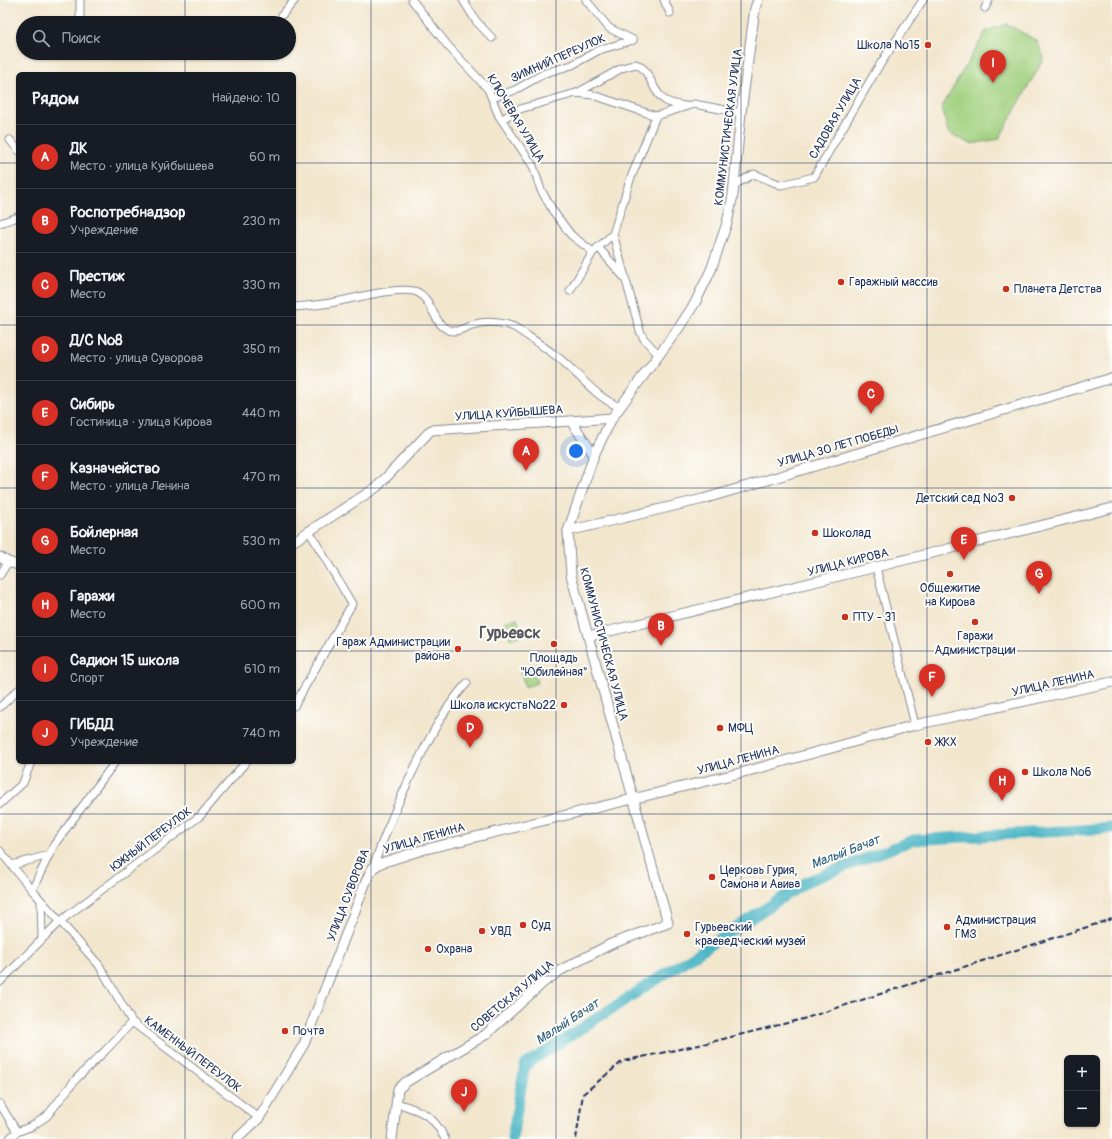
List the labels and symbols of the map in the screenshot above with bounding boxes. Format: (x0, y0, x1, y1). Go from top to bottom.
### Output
street label: ЗИМНИЙ ПЕРЕУЛОК (508, 31, 608, 86)
place label: Школа №15 (857, 38, 920, 53)
marker: Школа №15 (923, 40, 933, 50)
street label: КОММУНИСТИЧЕСКАЯ УЛИЦА (711, 48, 746, 206)
pin: I (980, 50, 1006, 83)
street label: КЛЮЧЕВАЯ УЛИЦА (483, 72, 548, 165)
street label: САДОВАЯ УЛИЦА (806, 74, 865, 162)
place label: Гаражный массив (849, 275, 938, 290)
marker: Гаражный массив (836, 277, 846, 287)
place label: Планета Детства (1014, 282, 1102, 297)
marker: Планета Детства (1001, 284, 1011, 294)
pin: C (858, 381, 884, 414)
street label: УЛИЦА КУЙБЫШЕВА (454, 402, 564, 425)
street label: УЛИЦА 30 ЛЕТ ПОБЕДЫ (776, 422, 901, 471)
pin: A (513, 438, 539, 471)
your location (566, 441, 586, 461)
place label: Детский сад №3 (915, 491, 1004, 506)
marker: Детский сад №3 (1007, 493, 1017, 503)
place label: Шоколад (823, 526, 872, 541)
pin: E (951, 527, 977, 560)
marker: Шоколад (810, 528, 820, 538)
street label: УЛИЦА КИРОВА (806, 545, 890, 580)
pin: G (1026, 561, 1052, 594)
street label: КОММУНИСТИЧЕСКАЯ УЛИЦА (576, 566, 631, 723)
marker: Общежитие на Кирова (945, 569, 955, 579)
place label: Общежитие на Кирова (920, 581, 980, 610)
place label: ПТУ - 31 (853, 610, 896, 625)
marker: ПТУ - 31 (840, 612, 850, 622)
pin: B (648, 613, 674, 646)
marker: Гаражи Администрации (970, 617, 980, 627)
district label: Гурьевск (479, 623, 541, 643)
place label: Гаражи Администрации (935, 629, 1016, 658)
place label: Гараж Администрации района (336, 635, 451, 664)
marker: Площадь "Юбилейная" (549, 639, 559, 649)
marker: Гараж Администрации района (453, 644, 463, 654)
place label: Площадь "Юбилейная" (520, 651, 588, 680)
pin: F (919, 664, 945, 697)
street label: УЛИЦА ЛЕНИНА (1010, 667, 1096, 700)
place label: Школа искуств№22 (451, 698, 556, 713)
marker: Школа искуств№22 (559, 700, 569, 710)
pin: D (457, 715, 483, 748)
place label: МФЦ (728, 721, 754, 736)
marker: МФЦ (715, 723, 725, 733)
place label: ЖКХ (934, 735, 957, 750)
marker: ЖКХ (923, 737, 933, 747)
street label: УЛИЦА ЛЕНИНА (696, 742, 781, 779)
place label: Школа №6 (1033, 765, 1092, 780)
marker: Школа №6 (1020, 767, 1030, 777)
pin: H (989, 768, 1015, 801)
street label: ЮЖНЫЙ ПЕРЕУЛОК (108, 804, 195, 875)
street label: УЛИЦА ЛЕНИНА (382, 820, 467, 857)
water label: Малый Бачат (809, 831, 884, 872)
street label: УЛИЦА СУВОРОВА (324, 847, 373, 943)
place label: Церковь Гурия, Самона и Авива (720, 863, 800, 892)
marker: Церковь Гурия, Самона и Авива (707, 872, 717, 882)
place label: Администрация ГМЗ (955, 913, 1037, 942)
place label: Суд (531, 918, 552, 933)
marker: Суд (518, 920, 528, 930)
place label: Гурьевский краеведческий музей (695, 920, 806, 949)
marker: Администрация ГМЗ (942, 922, 952, 932)
place label: УВД (490, 924, 512, 939)
marker: УВД (477, 926, 487, 936)
marker: Гурьевский краеведческий музей (682, 929, 692, 939)
place label: Охрана (436, 942, 473, 957)
marker: Охрана (423, 944, 433, 954)
street label: СОВЕТСКАЯ УЛИЦА (468, 957, 557, 1036)
water label: Малый Бачат (533, 994, 604, 1048)
street label: КАМЕННЫЙ ПЕРЕУЛОК (141, 1013, 244, 1096)
place label: Почта (293, 1024, 325, 1039)
marker: Почта (280, 1026, 290, 1036)
pin: J (451, 1079, 477, 1112)

